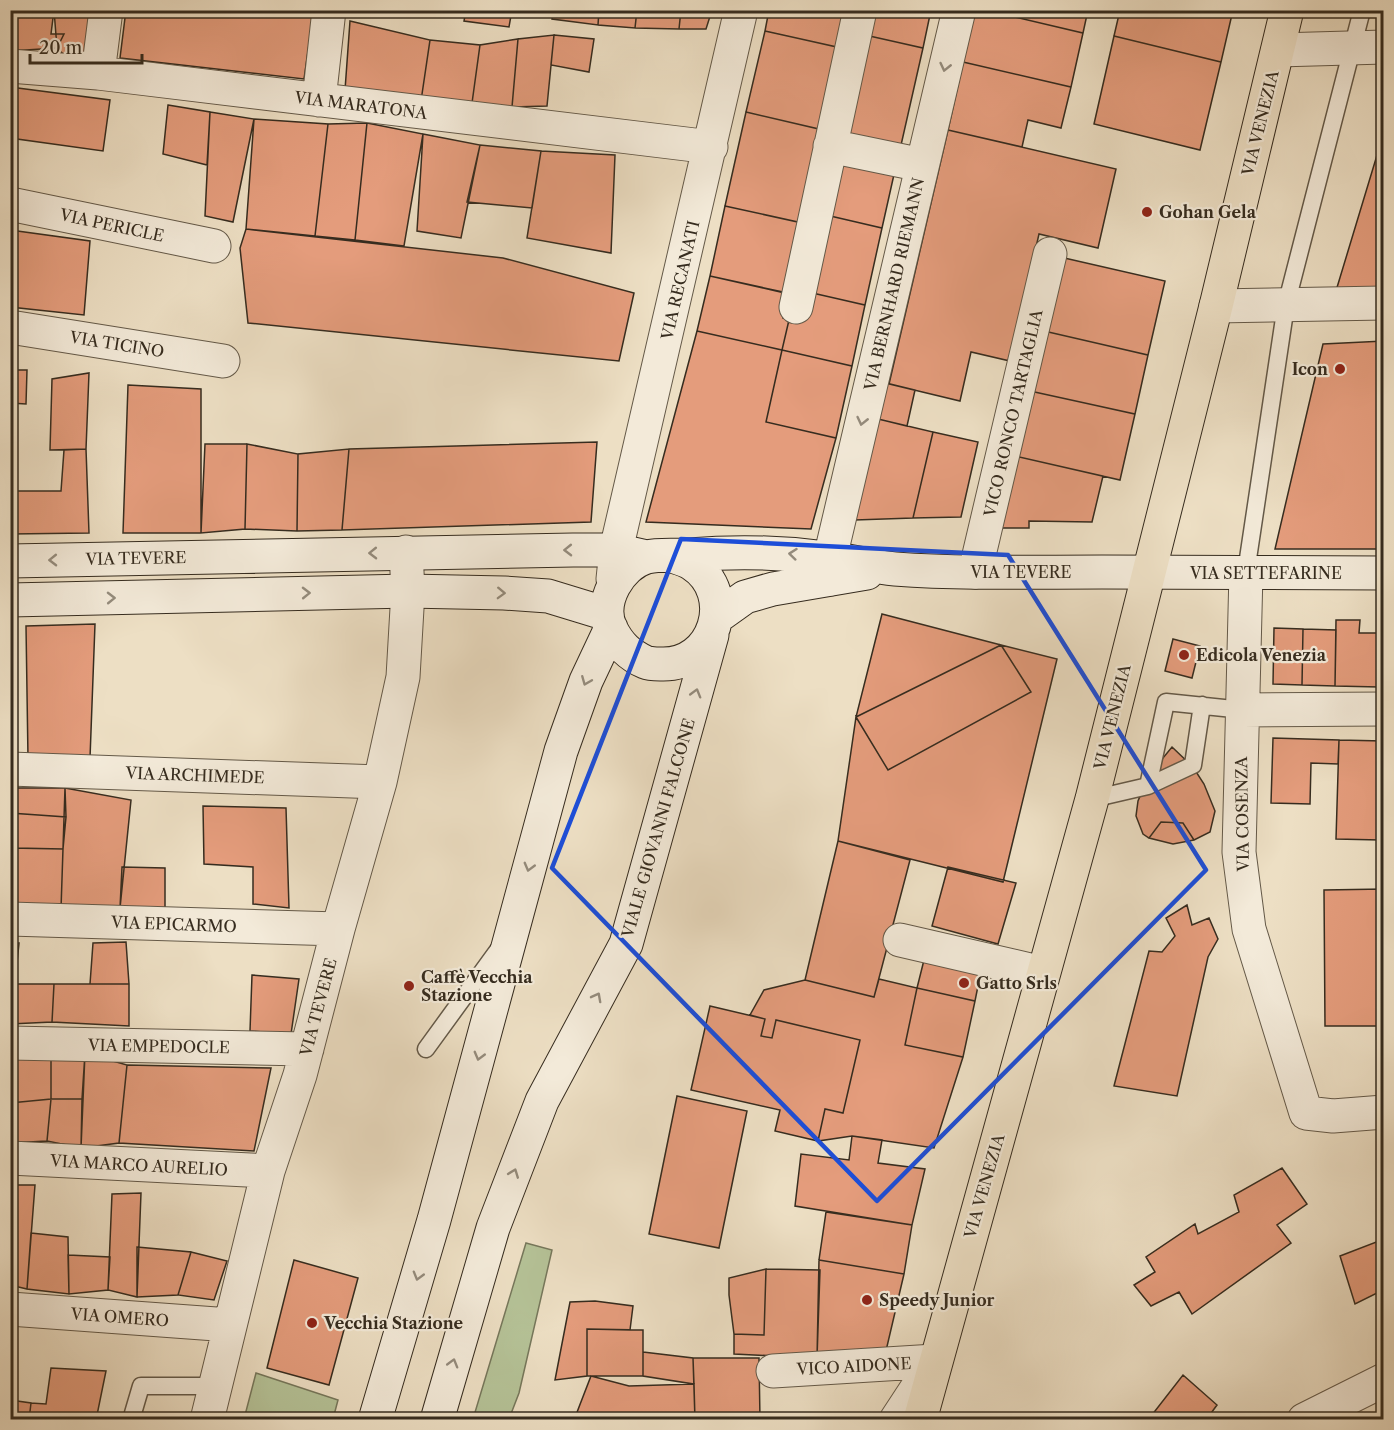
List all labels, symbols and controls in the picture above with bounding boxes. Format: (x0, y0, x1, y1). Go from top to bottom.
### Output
scale bar (30, 27, 142, 65)
text: 20 m (39, 37, 83, 59)
one-way arrow (940, 62, 953, 72)
street label: VIA VENEZIA (1237, 67, 1283, 179)
street label: VIA MARATONA (293, 87, 430, 123)
street label: VIA BERNHARD RIEMANN (860, 176, 928, 393)
place label: Gohan Gela (1159, 202, 1257, 222)
street label: VIA PERICLE (57, 204, 166, 246)
marker: Gohan Gela (1140, 205, 1154, 219)
street label: VIA RECANATI (656, 218, 703, 343)
street label: VICO RONCO TARTAGLIA (979, 306, 1047, 520)
street label: VIA TICINO (67, 327, 166, 361)
place label: Icon (1292, 359, 1328, 379)
marker: Icon (1333, 362, 1347, 376)
one-way arrow (857, 416, 870, 426)
one-way arrow (564, 544, 573, 556)
street label: VIA TEVERE (84, 547, 187, 569)
one-way arrow (369, 547, 378, 559)
one-way arrow (789, 548, 798, 561)
one-way arrow (48, 554, 57, 566)
street label: VIA TEVERE (970, 562, 1071, 582)
street label: VIA SETTEFARINE (1189, 563, 1342, 583)
one-way arrow (301, 587, 310, 600)
one-way arrow (496, 587, 505, 600)
one-way arrow (106, 592, 115, 604)
place label: Edicola Venezia (1196, 645, 1327, 665)
marker: Edicola Venezia (1177, 648, 1191, 662)
street label: VIA VENEZIA (1089, 661, 1135, 773)
one-way arrow (581, 675, 593, 686)
one-way arrow (689, 688, 701, 699)
street label: VIALE GIOVANNI FALCONE (617, 716, 699, 941)
street label: VIA COSENZA (1231, 755, 1253, 873)
street label: VIA ARCHIMEDE (124, 763, 265, 787)
one-way arrow (524, 862, 537, 872)
street label: VIA EPICARMO (110, 912, 237, 936)
street label: VIA TEVERE (295, 956, 341, 1059)
place label: Caffè Vecchia Stazione (421, 967, 533, 1005)
place label: Gatto Srls (976, 973, 1057, 993)
marker: Gatto Srls (957, 976, 971, 990)
marker: Caffè Vecchia Stazione (402, 979, 416, 993)
one-way arrow (590, 993, 601, 1003)
street label: VIA EMPEDOCLE (87, 1035, 230, 1057)
one-way arrow (473, 1051, 486, 1061)
street label: VIA VENEZIA (959, 1130, 1009, 1242)
street label: VIA MARCO AURELIO (49, 1150, 228, 1180)
one-way arrow (507, 1168, 519, 1179)
one-way arrow (413, 1270, 425, 1281)
place label: Speedy Junior (879, 1290, 995, 1310)
marker: Speedy Junior (860, 1293, 874, 1307)
street label: VIA OMERO (69, 1304, 170, 1330)
place label: Vecchia Stazione (323, 1313, 464, 1333)
marker: Vecchia Stazione (305, 1316, 319, 1330)
street label: VICO AIDONE (795, 1353, 912, 1379)
one-way arrow (446, 1358, 458, 1369)

